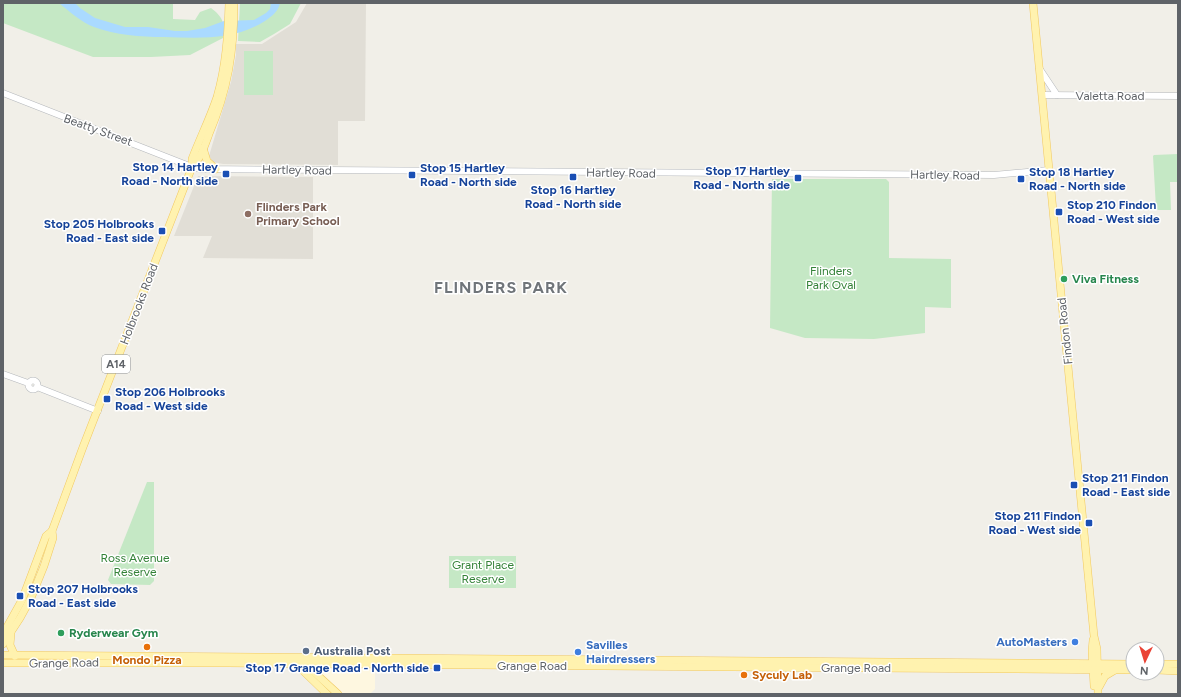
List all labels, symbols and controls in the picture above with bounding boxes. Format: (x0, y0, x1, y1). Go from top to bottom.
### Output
street label: Valetta Road (1076, 89, 1144, 103)
street label: Beatty Street (62, 111, 135, 149)
place label: Stop 14 Hartley Road - North side (121, 160, 218, 188)
place label: Stop 15 Hartley Road - North side (420, 161, 517, 189)
street label: Hartley Road (262, 162, 332, 178)
place label: Stop 17 Hartley Road - North side (693, 164, 790, 192)
street label: Hartley Road (586, 165, 656, 181)
place label: Stop 18 Hartley Road - North side (1029, 165, 1126, 193)
street label: Hartley Road (910, 167, 980, 183)
marker: Stop 14 Hartley Road - North side (221, 169, 231, 179)
marker: Stop 15 Hartley Road - North side (407, 170, 417, 180)
marker: Stop 16 Hartley Road - North side (568, 172, 578, 182)
marker: Stop 17 Hartley Road - North side (793, 173, 803, 183)
marker: Stop 18 Hartley Road - North side (1016, 174, 1026, 184)
place label: Stop 16 Hartley Road - North side (525, 183, 622, 211)
place label: Stop 210 Findon Road - West side (1067, 198, 1160, 226)
place label: Flinders Park Primary School (256, 200, 340, 228)
marker: Stop 210 Findon Road - West side (1054, 207, 1064, 217)
marker: Flinders Park Primary School (243, 209, 253, 219)
place label: Stop 205 Holbrooks Road - East side (44, 217, 154, 245)
marker: Stop 205 Holbrooks Road - East side (157, 226, 167, 236)
street label: Holbrooks Road (117, 262, 161, 346)
park label: Flinders Park Oval (806, 264, 856, 292)
place label: Viva Fitness (1072, 272, 1139, 286)
marker: Viva Fitness (1059, 274, 1069, 284)
district label: FLINDERS PARK (434, 278, 568, 297)
street label: Findon Road (1055, 297, 1075, 365)
road number: A14 (102, 355, 130, 373)
place label: Stop 206 Holbrooks Road - West side (115, 385, 226, 413)
marker: Stop 206 Holbrooks Road - West side (102, 394, 112, 404)
place label: Stop 211 Findon Road - East side (1082, 471, 1170, 499)
marker: Stop 211 Findon Road - East side (1069, 480, 1079, 490)
place label: Stop 211 Findon Road - West side (988, 509, 1081, 537)
marker: Stop 211 Findon Road - West side (1084, 518, 1094, 528)
park label: Ross Avenue Reserve (100, 551, 170, 579)
park label: Grant Place Reserve (452, 558, 515, 586)
place label: Stop 207 Holbrooks Road - East side (28, 582, 138, 610)
marker: Stop 207 Holbrooks Road - East side (15, 591, 25, 601)
place label: Ryderwear Gym (69, 626, 158, 640)
marker: Ryderwear Gym (56, 628, 66, 638)
place label: AutoMasters (996, 635, 1067, 649)
marker: AutoMasters (1070, 637, 1080, 647)
place label: Savilles Hairdressers (586, 638, 656, 666)
north arrow (1125, 641, 1165, 681)
marker: Mondo Pizza (142, 642, 152, 652)
place label: Australia Post (314, 644, 391, 658)
marker: Australia Post (301, 646, 311, 656)
marker: Savilles Hairdressers (573, 647, 583, 657)
place label: Mondo Pizza (112, 653, 182, 667)
street label: Grange Road (29, 655, 99, 671)
street label: Grange Road (497, 659, 567, 673)
place label: Stop 17 Grange Road - North side (245, 661, 429, 675)
street label: Grange Road (821, 661, 891, 675)
marker: Stop 17 Grange Road - North side (432, 663, 442, 673)
text: N (1140, 664, 1149, 677)
place label: Syculy Lab (752, 668, 812, 682)
marker: Syculy Lab (739, 670, 749, 680)

